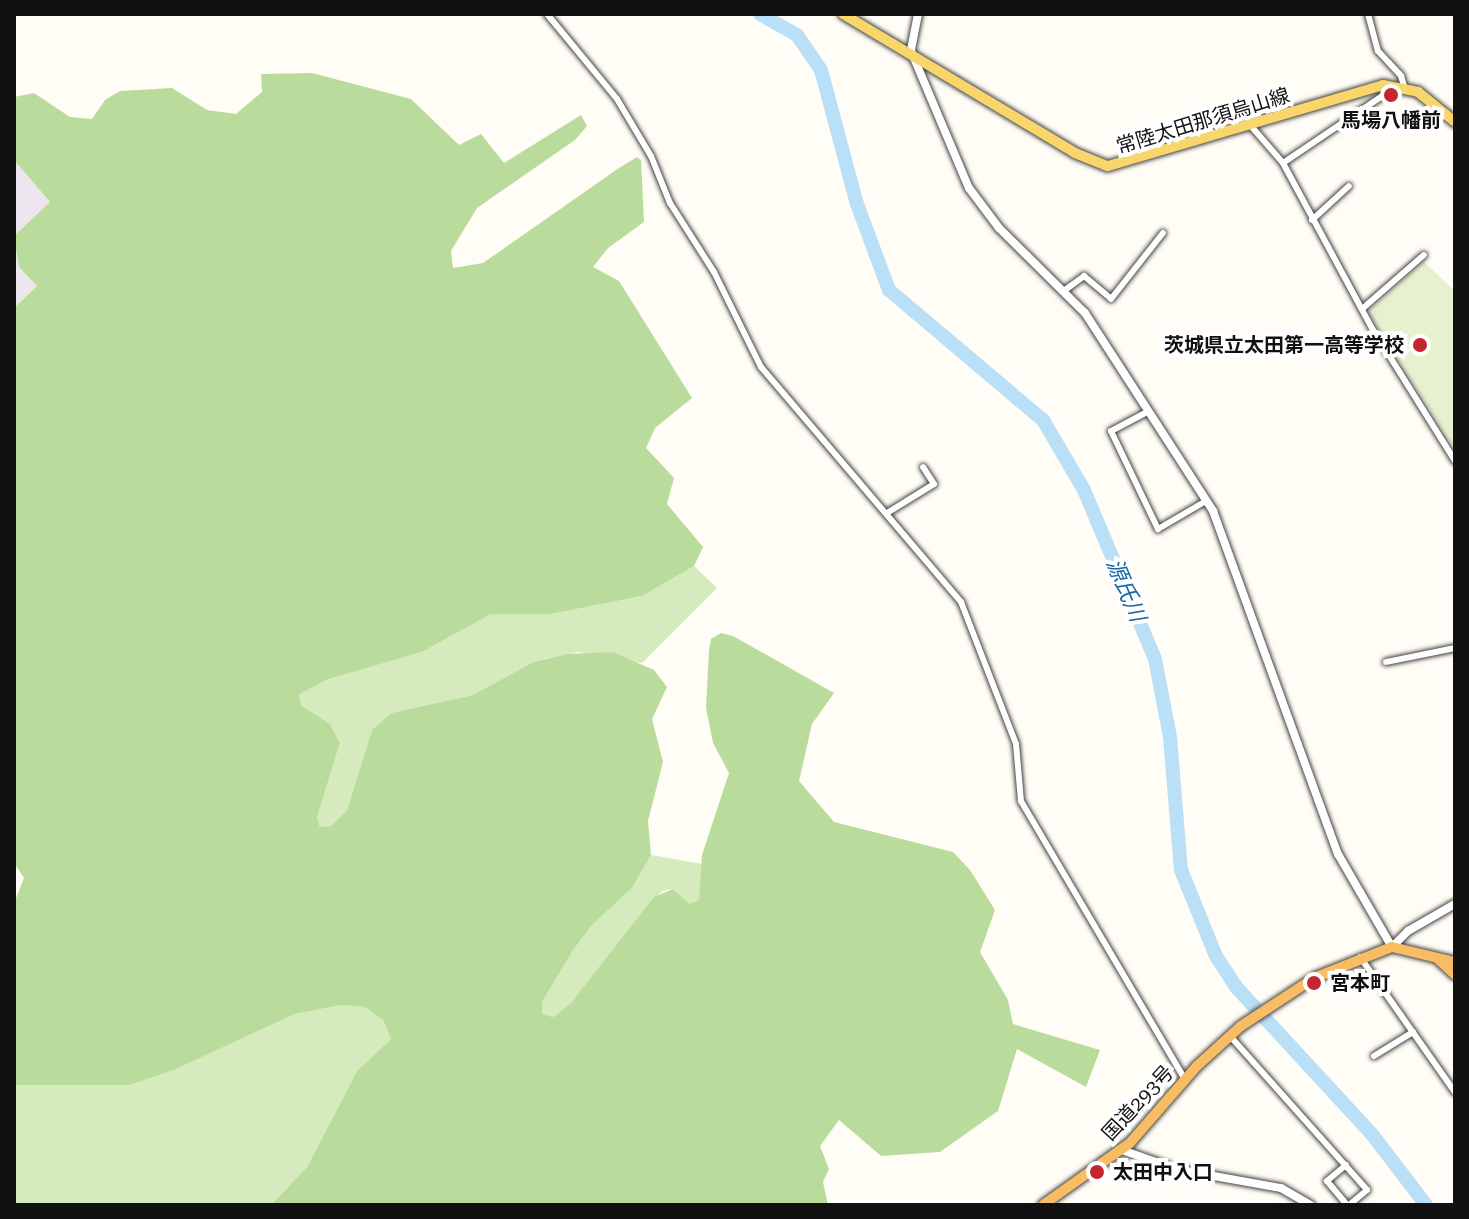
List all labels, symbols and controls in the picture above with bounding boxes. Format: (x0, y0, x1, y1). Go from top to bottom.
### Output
street label: 常陸太田那須烏山線 (1113, 83, 1293, 159)
marker: 馬場八幡前 (1382, 86, 1400, 104)
place label: 馬場八幡前 (1341, 108, 1441, 132)
place label: 茨城県立太田第一高等学校 (1164, 333, 1404, 357)
marker: 茨城県立太田第一高等学校 (1411, 336, 1429, 354)
water label: 源氏川 (1101, 554, 1151, 626)
place label: 宮本町 (1330, 971, 1390, 995)
marker: 宮本町 (1305, 974, 1323, 992)
street label: 国道293号 (1097, 1061, 1179, 1145)
place label: 太田中入口 (1113, 1160, 1213, 1184)
marker: 太田中入口 (1088, 1163, 1106, 1181)

